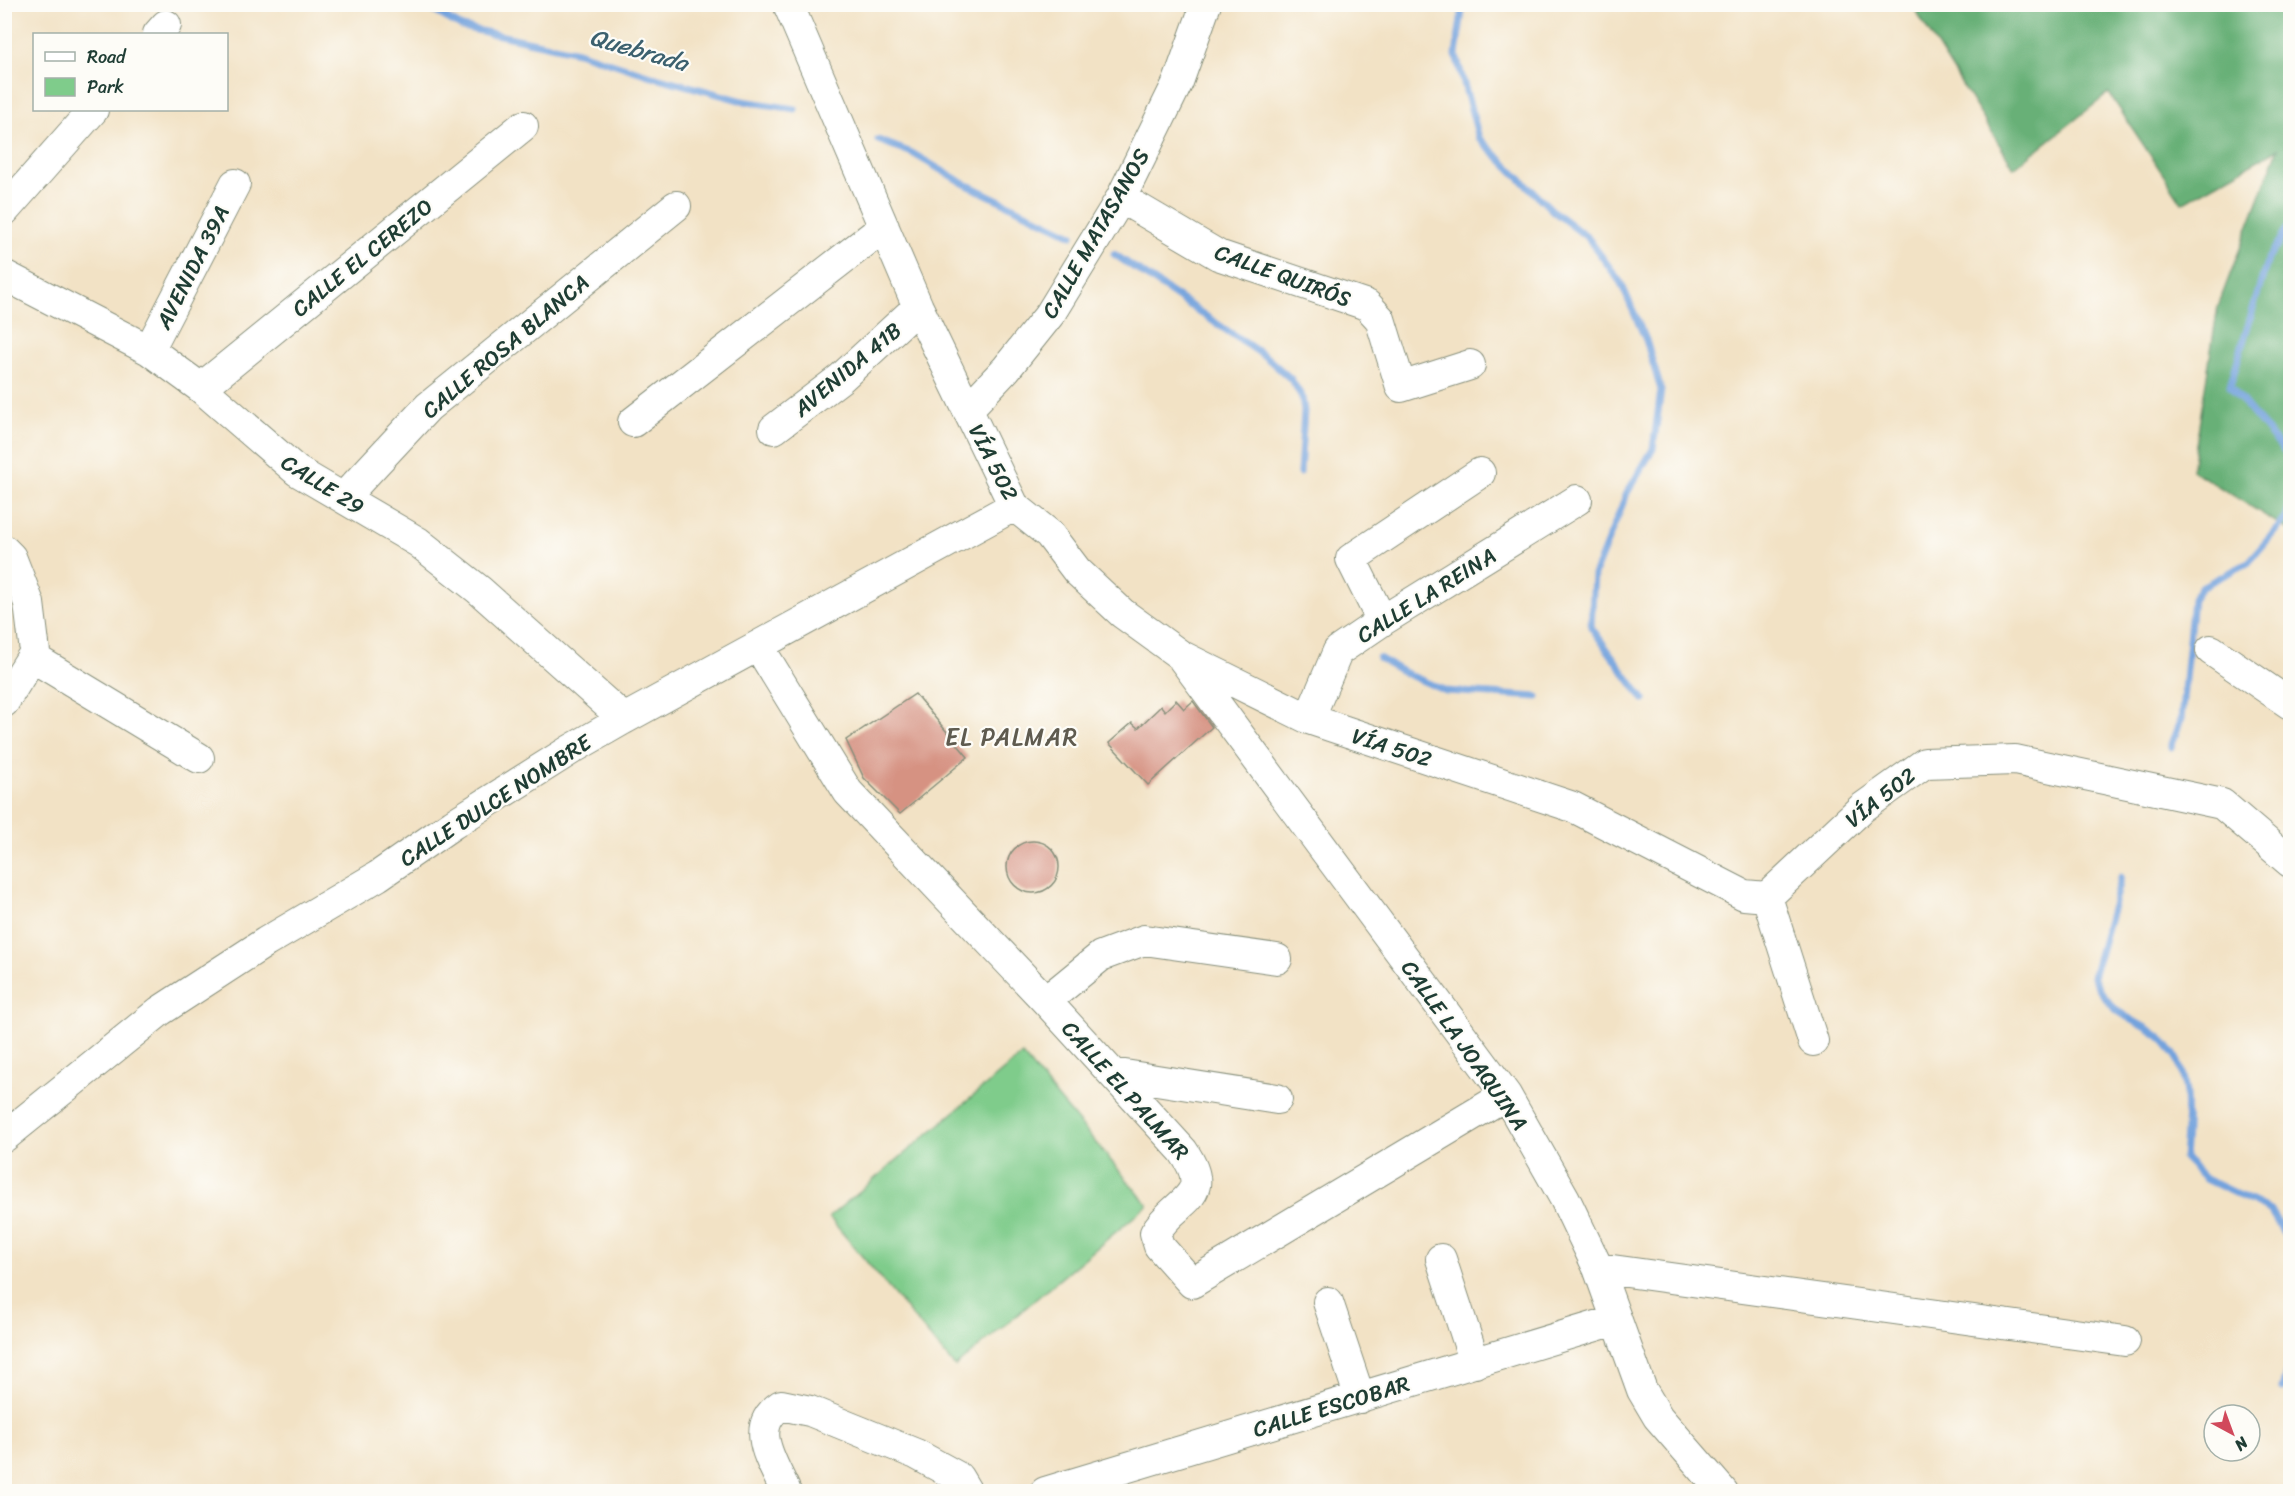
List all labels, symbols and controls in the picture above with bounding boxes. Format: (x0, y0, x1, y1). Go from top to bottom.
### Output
water label: Quebrada (585, 16, 695, 85)
legend (33, 33, 228, 111)
text: Road (87, 41, 127, 73)
text: Park (87, 71, 124, 103)
street label: CALLE MATASANOS (1031, 140, 1160, 326)
street label: CALLE EL CEREZO (283, 188, 442, 327)
street label: AVENIDA 39A (144, 198, 240, 337)
street label: CALLE QUIRÓS (1209, 233, 1357, 318)
street label: CALLE ROSA BLANCA (413, 264, 598, 429)
street label: AVENIDA 41B (783, 312, 911, 427)
street label: VÍA 502 (958, 417, 1030, 508)
street label: CALLE 29 (273, 443, 372, 526)
street label: CALLE LA REINA (1349, 537, 1504, 654)
district label: EL PALMAR (945, 716, 1079, 758)
street label: VÍA 502 (1347, 716, 1437, 779)
street label: CALLE DULCE NOMBRE (391, 722, 601, 877)
street label: VÍA 502 (1836, 757, 1925, 838)
street label: CALLE LA JOAQUINA (1391, 951, 1538, 1139)
street label: CALLE EL PALMAR (1052, 1011, 1200, 1169)
street label: CALLE ESCOBAR (1248, 1364, 1414, 1449)
north arrow (2202, 1403, 2262, 1463)
text: N (2227, 1429, 2256, 1459)

